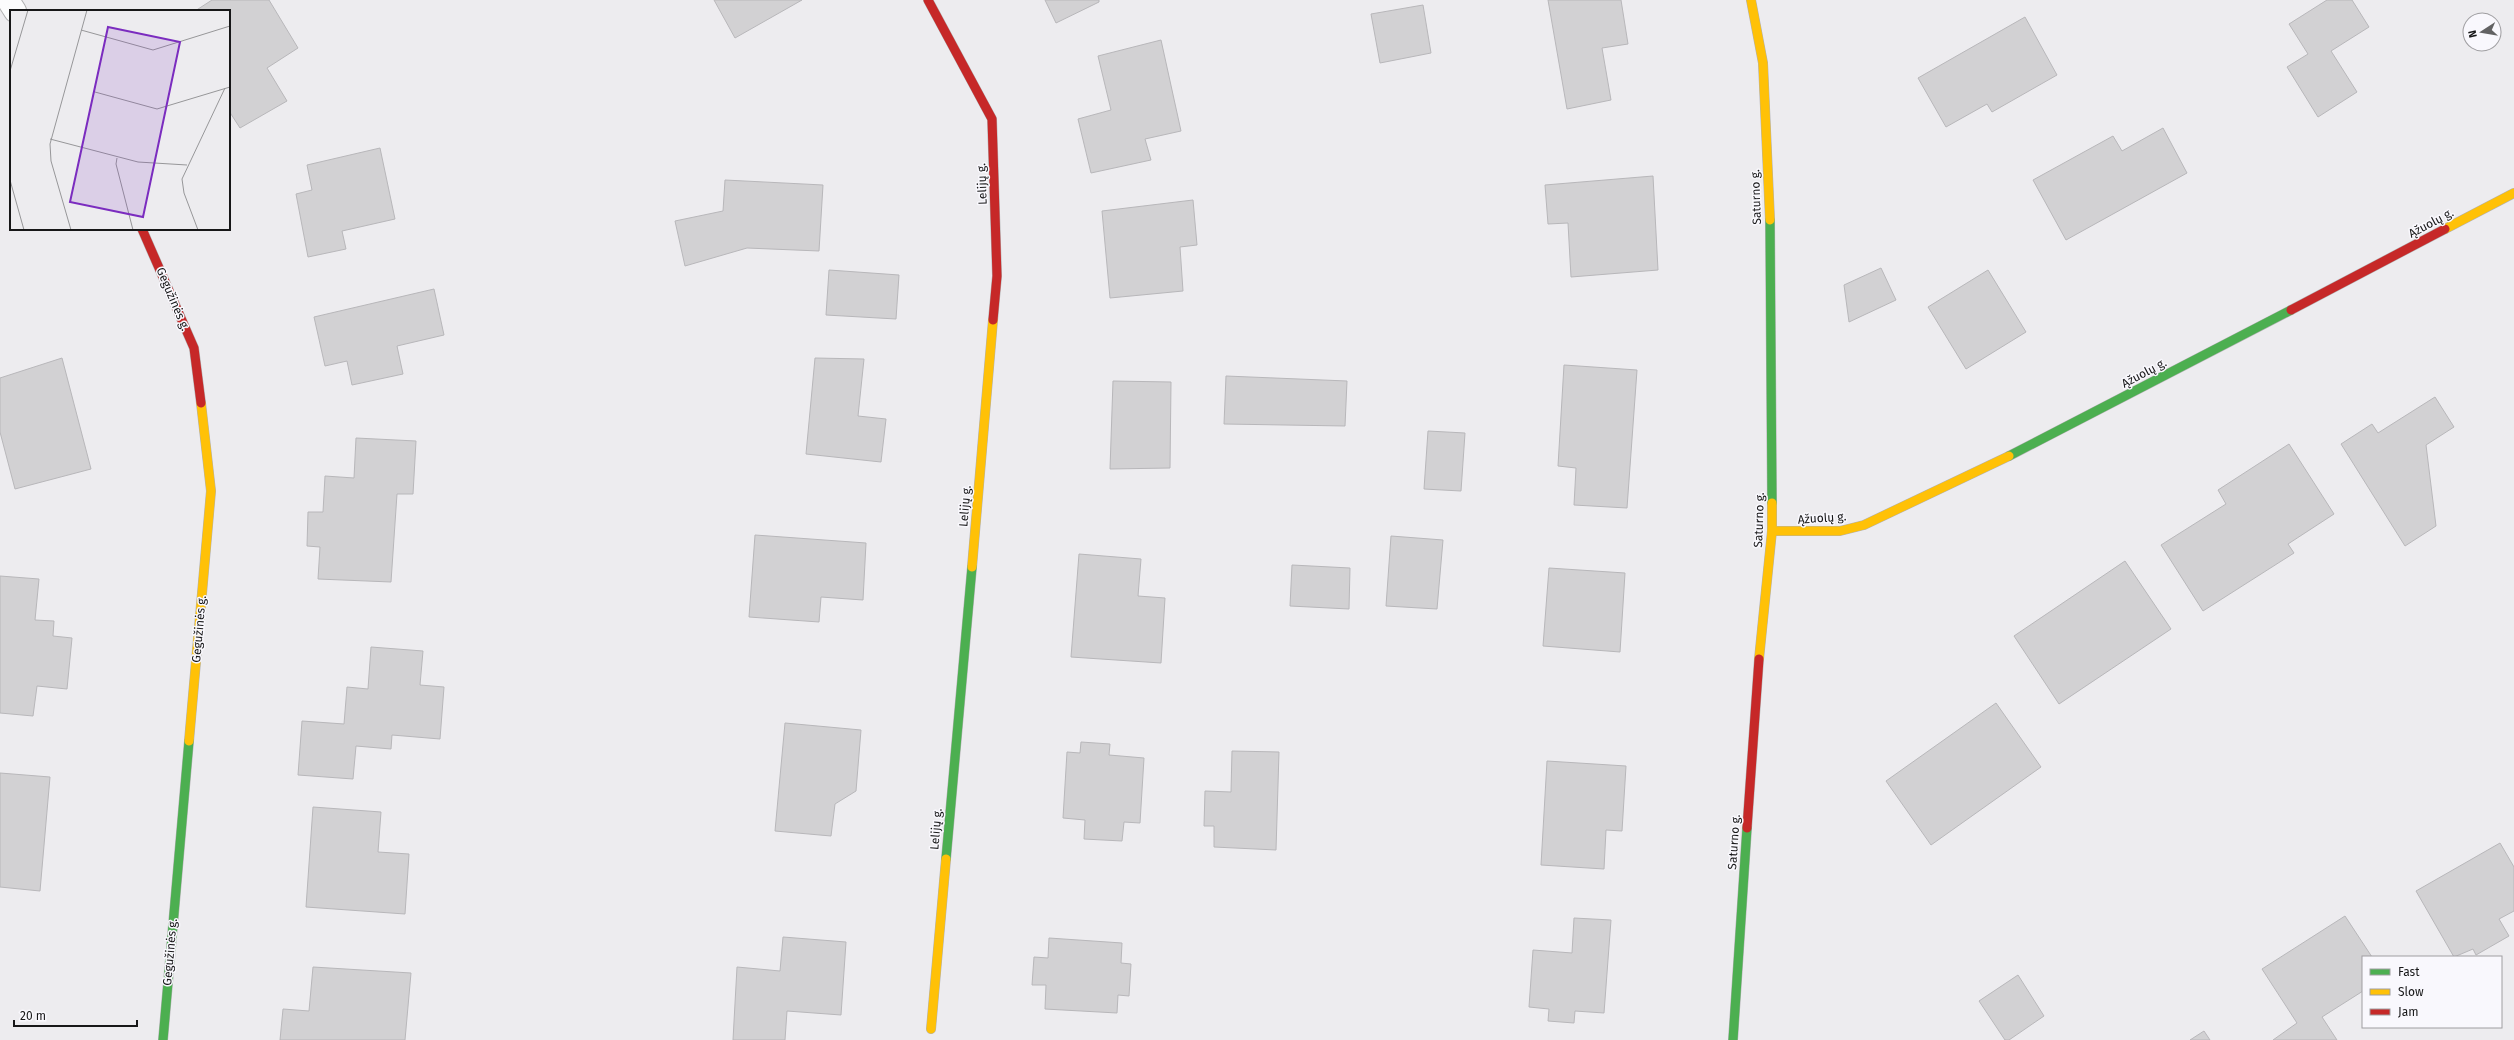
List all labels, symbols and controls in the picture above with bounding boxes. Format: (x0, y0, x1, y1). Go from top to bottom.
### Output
inset map (10, 10, 230, 230)
north arrow (2462, 12, 2502, 52)
text: N (2466, 29, 2480, 39)
street label: Lelijų g. (974, 163, 990, 205)
street label: Saturno g. (1748, 169, 1764, 225)
street label: Ąžuolų g. (2406, 205, 2456, 241)
street label: Gegužinės g. (153, 265, 193, 333)
street label: Ąžuolų g. (2119, 355, 2169, 391)
street label: Lelijų g. (956, 484, 974, 527)
street label: Saturno g. (1751, 492, 1767, 548)
street label: Ąžuolų g. (1797, 509, 1847, 527)
street label: Gegužinės g. (189, 595, 209, 663)
street label: Lelijų g. (927, 807, 945, 850)
street label: Saturno g. (1725, 814, 1743, 870)
street label: Gegužinės g. (160, 918, 180, 986)
legend (2362, 956, 2502, 1028)
text: Fast (2398, 965, 2420, 979)
text: Slow (2398, 985, 2424, 999)
scale bar (14, 1002, 137, 1028)
text: Jam (2398, 1005, 2418, 1019)
text: 20 m (20, 1009, 46, 1023)

